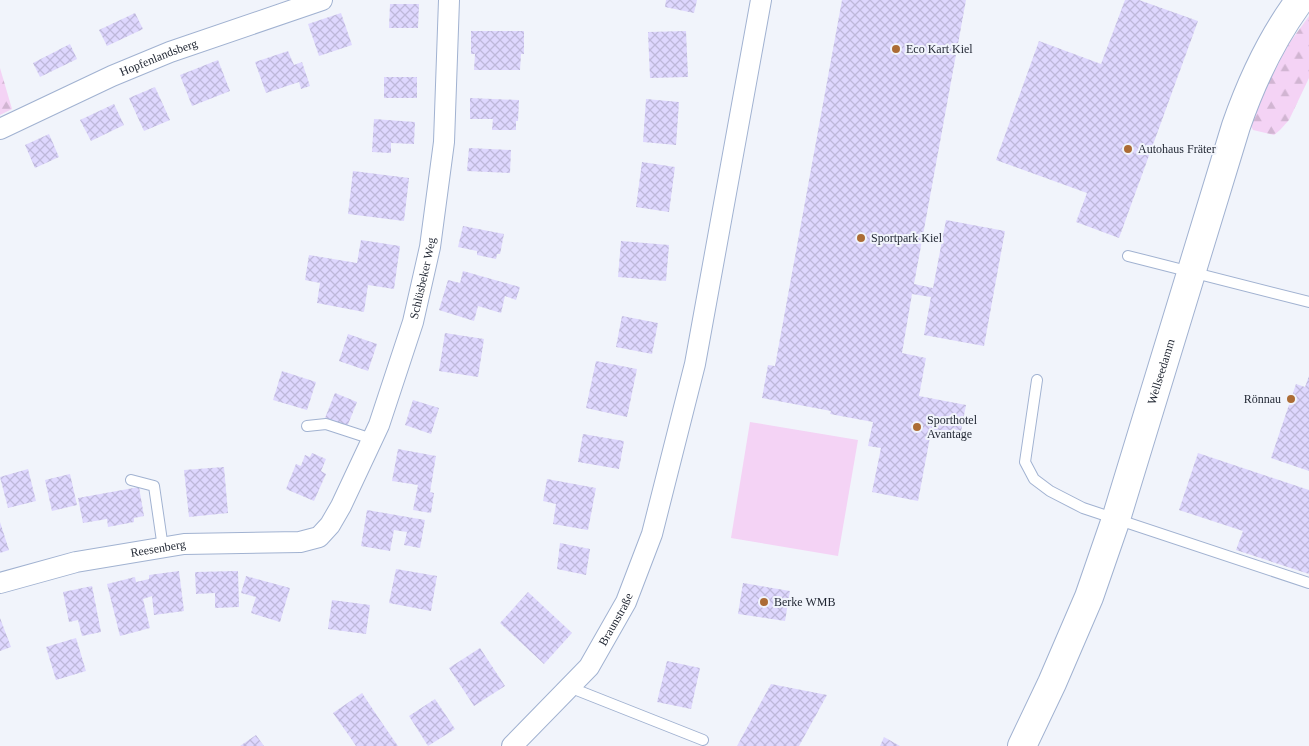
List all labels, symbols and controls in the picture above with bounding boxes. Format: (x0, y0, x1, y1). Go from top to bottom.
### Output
street label: Hopfenlandsberg (118, 36, 199, 79)
place label: Eco Kart Kiel (906, 42, 973, 56)
marker: Eco Kart Kiel (890, 43, 902, 55)
place label: Autohaus Fräter (1138, 142, 1216, 156)
marker: Autohaus Fräter (1122, 143, 1134, 155)
place label: Sportpark Kiel (871, 231, 943, 245)
marker: Sportpark Kiel (855, 232, 867, 244)
street label: Schlüsbeker Weg (407, 237, 438, 320)
street label: Wellseedamm (1144, 337, 1178, 406)
place label: Rönnau (1244, 392, 1281, 406)
marker: Rönnau (1285, 393, 1297, 405)
place label: Sporthotel Avantage (927, 413, 978, 441)
marker: Sporthotel Avantage (911, 421, 923, 433)
street label: Reesenberg (129, 537, 187, 560)
street label: Braunstraße (596, 591, 636, 648)
place label: Berke WMB (774, 595, 835, 609)
marker: Berke WMB (758, 596, 770, 608)

